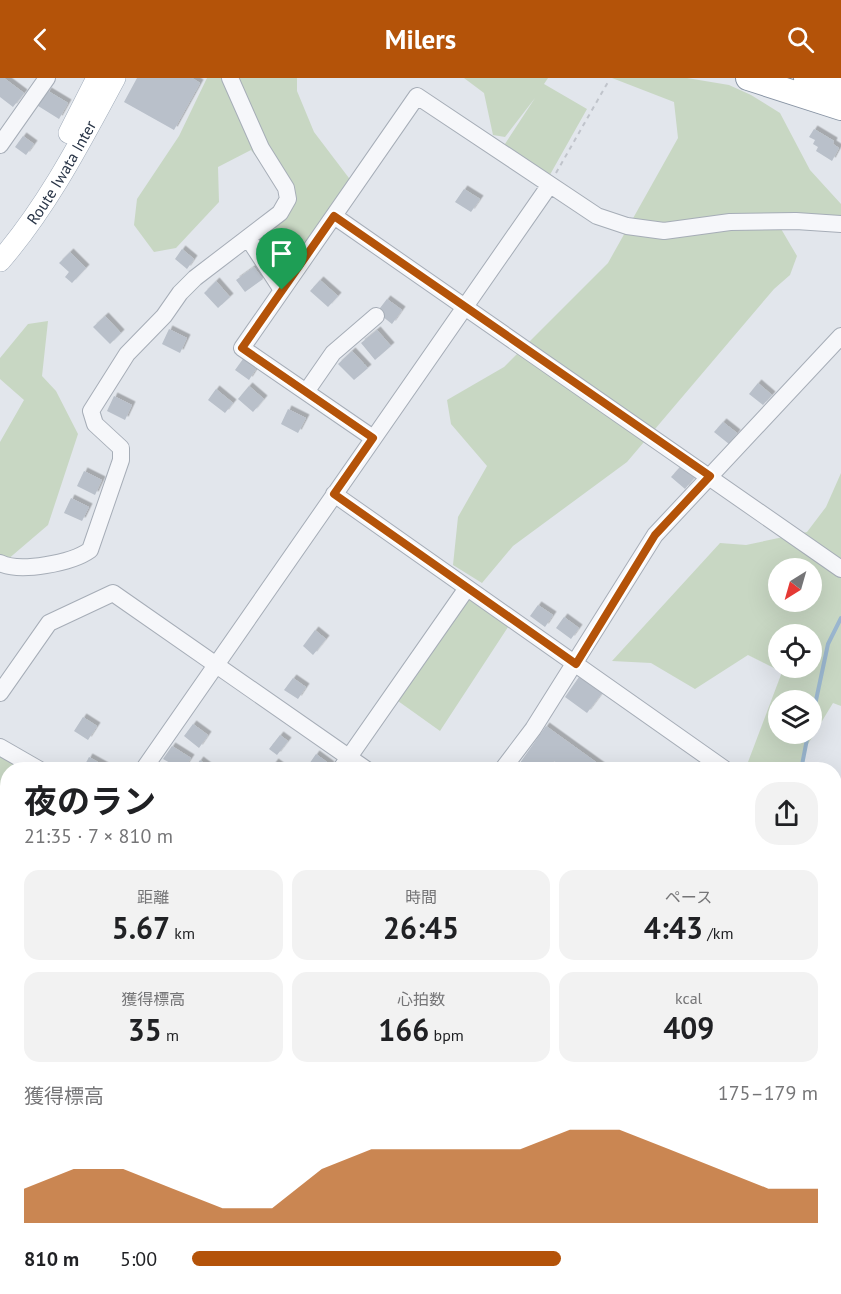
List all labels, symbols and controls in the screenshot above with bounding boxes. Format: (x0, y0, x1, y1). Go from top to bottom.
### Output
text: Milers (385, 22, 456, 56)
icon: back (24, 23, 57, 56)
icon: search (784, 23, 817, 56)
street label: Route Iwata Inter (22, 116, 100, 228)
pin (256, 228, 307, 290)
icon: arrive (265, 237, 298, 270)
north arrow (768, 558, 822, 612)
map controls (768, 558, 822, 744)
button: locate (768, 624, 822, 678)
button: layers (768, 690, 822, 744)
text: 夜のラン (24, 779, 156, 822)
button: share (755, 782, 818, 845)
text: 21:35 · 7 × 810 m (24, 823, 173, 849)
text: 距離 (137, 887, 169, 907)
text: 時間 (405, 887, 437, 907)
text: ペース (665, 887, 712, 907)
text: 5.67 (112, 908, 170, 947)
text: 26:45 (383, 908, 459, 947)
text: 4:43 (644, 908, 703, 947)
text: km (170, 923, 195, 943)
text: /km (703, 923, 734, 943)
text: kcal (675, 988, 702, 1008)
text: 獲得標高 (121, 989, 185, 1009)
text: 心拍数 (397, 989, 445, 1009)
text: 409 (663, 1008, 714, 1047)
text: 35 (128, 1010, 162, 1049)
text: 166 (378, 1010, 429, 1049)
text: m (162, 1025, 179, 1045)
text: bpm (429, 1025, 464, 1045)
text: 175–179 m (718, 1080, 818, 1106)
text: 獲得標高 (24, 1083, 104, 1109)
text: 810 m (24, 1246, 79, 1272)
text: 5:00 (120, 1246, 157, 1272)

